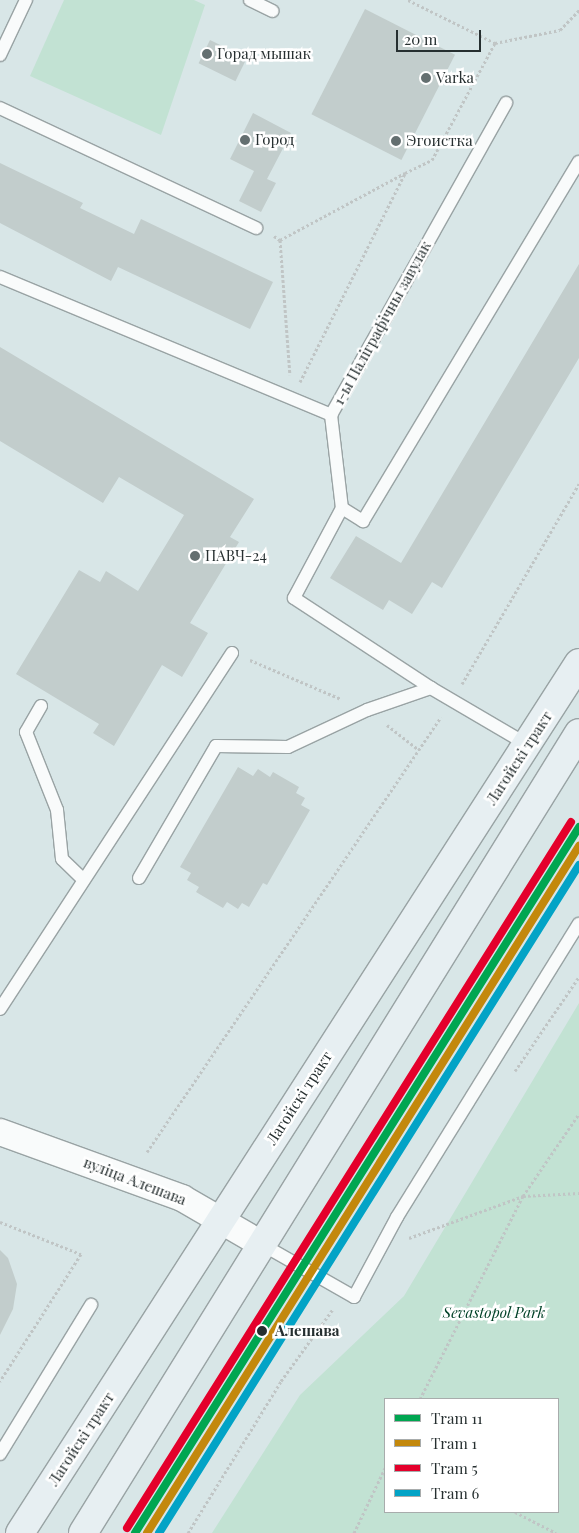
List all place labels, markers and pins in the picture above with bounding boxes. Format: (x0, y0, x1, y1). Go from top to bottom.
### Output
place label: Горад мышак (217, 45, 311, 63)
marker: Горад мышак (201, 48, 213, 60)
place label: Varka (436, 69, 474, 87)
marker: Varka (420, 72, 432, 84)
place label: Город (255, 131, 294, 149)
place label: Эгоистка (406, 132, 473, 150)
marker: Город (239, 134, 251, 146)
marker: Эгоистка (390, 135, 402, 147)
place label: ПАВЧ-24 (205, 547, 267, 565)
marker: ПАВЧ-24 (189, 550, 201, 562)
marker: Алешава (253, 1322, 271, 1340)
place label: Алешава (275, 1322, 340, 1340)

